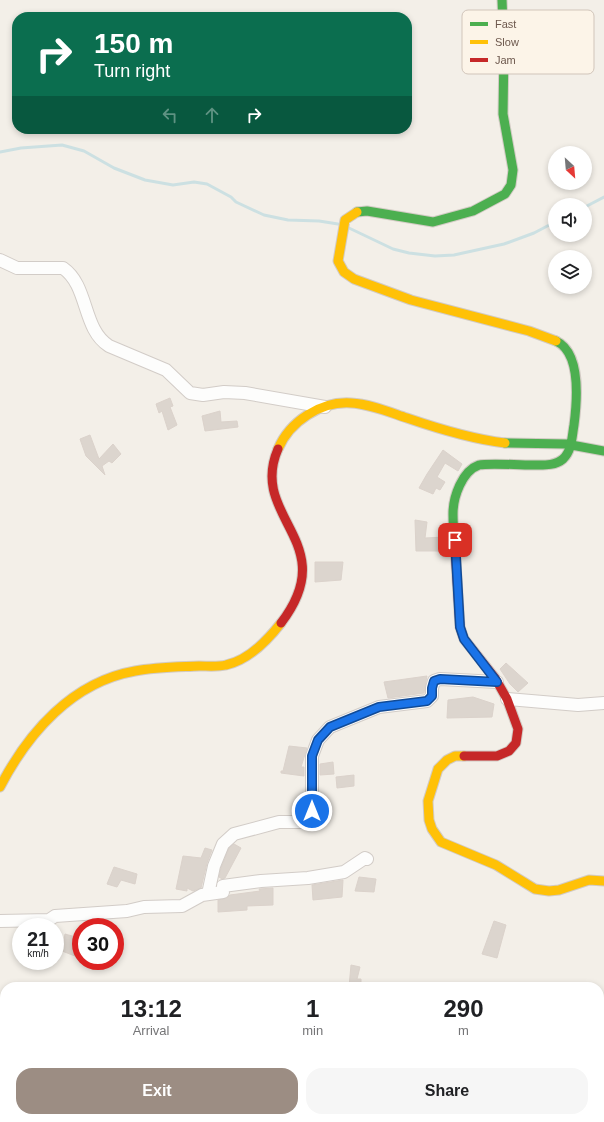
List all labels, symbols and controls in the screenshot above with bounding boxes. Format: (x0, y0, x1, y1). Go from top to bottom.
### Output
legend (462, 10, 594, 74)
text: Fast (495, 18, 516, 30)
icon: right (28, 28, 80, 80)
text: 150 m (94, 28, 173, 59)
text: Slow (495, 36, 519, 48)
text: Jam (495, 54, 516, 66)
text: Turn right (94, 61, 170, 81)
icon: left (159, 104, 181, 126)
icon: ahead (201, 104, 223, 126)
icon: right (243, 104, 265, 126)
north arrow (548, 146, 592, 190)
map controls (548, 146, 592, 294)
button: sound (548, 198, 592, 242)
button: layers (548, 250, 592, 294)
pin (438, 523, 472, 557)
icon: arrive (444, 529, 466, 551)
position arrow (291, 790, 333, 832)
speed limit sign: 30 (72, 918, 124, 970)
text: 21 (27, 928, 49, 950)
text: km/h (27, 948, 49, 959)
text: 13:12 (120, 995, 182, 1022)
text: 1 (306, 995, 319, 1022)
text: 290 (444, 995, 484, 1022)
text: Arrival (133, 1023, 170, 1038)
text: min (302, 1023, 323, 1038)
text: m (458, 1023, 469, 1038)
button: Exit (16, 1068, 298, 1114)
button: Share (306, 1068, 588, 1114)

